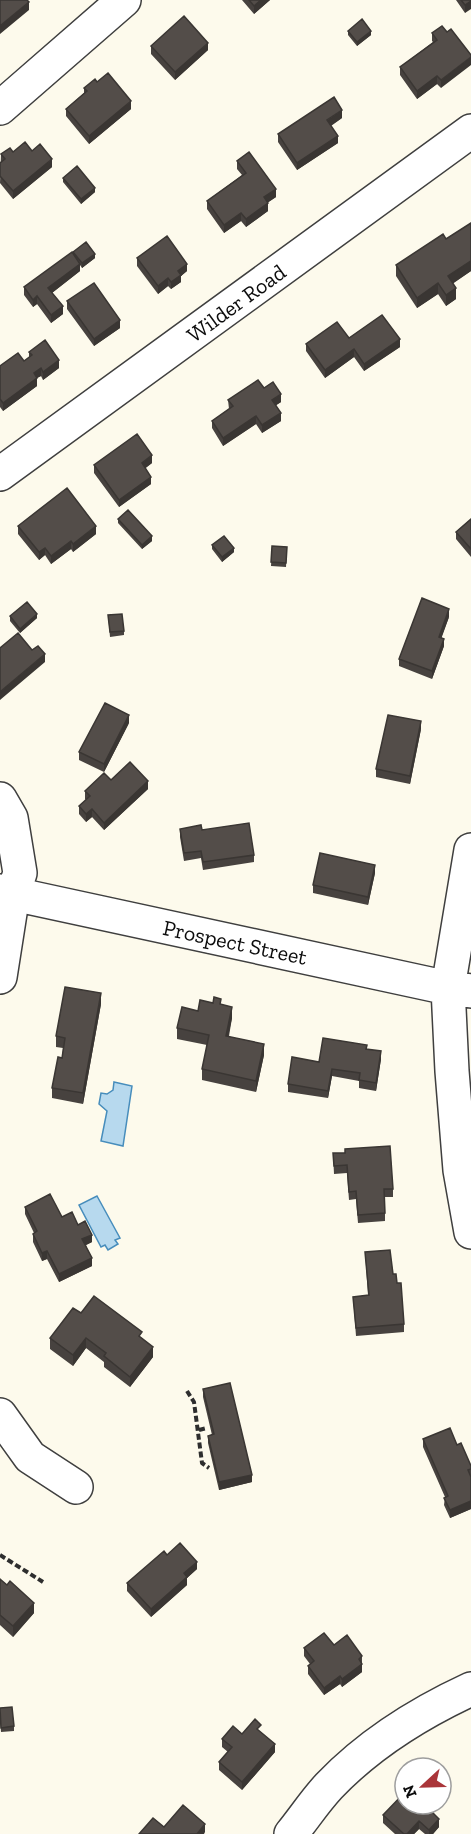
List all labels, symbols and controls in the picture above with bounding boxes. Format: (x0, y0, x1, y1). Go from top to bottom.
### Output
street label: Wilder Road (182, 258, 291, 348)
street label: Prospect Street (160, 914, 310, 971)
north arrow (393, 1756, 453, 1816)
text: N (398, 1782, 421, 1801)

